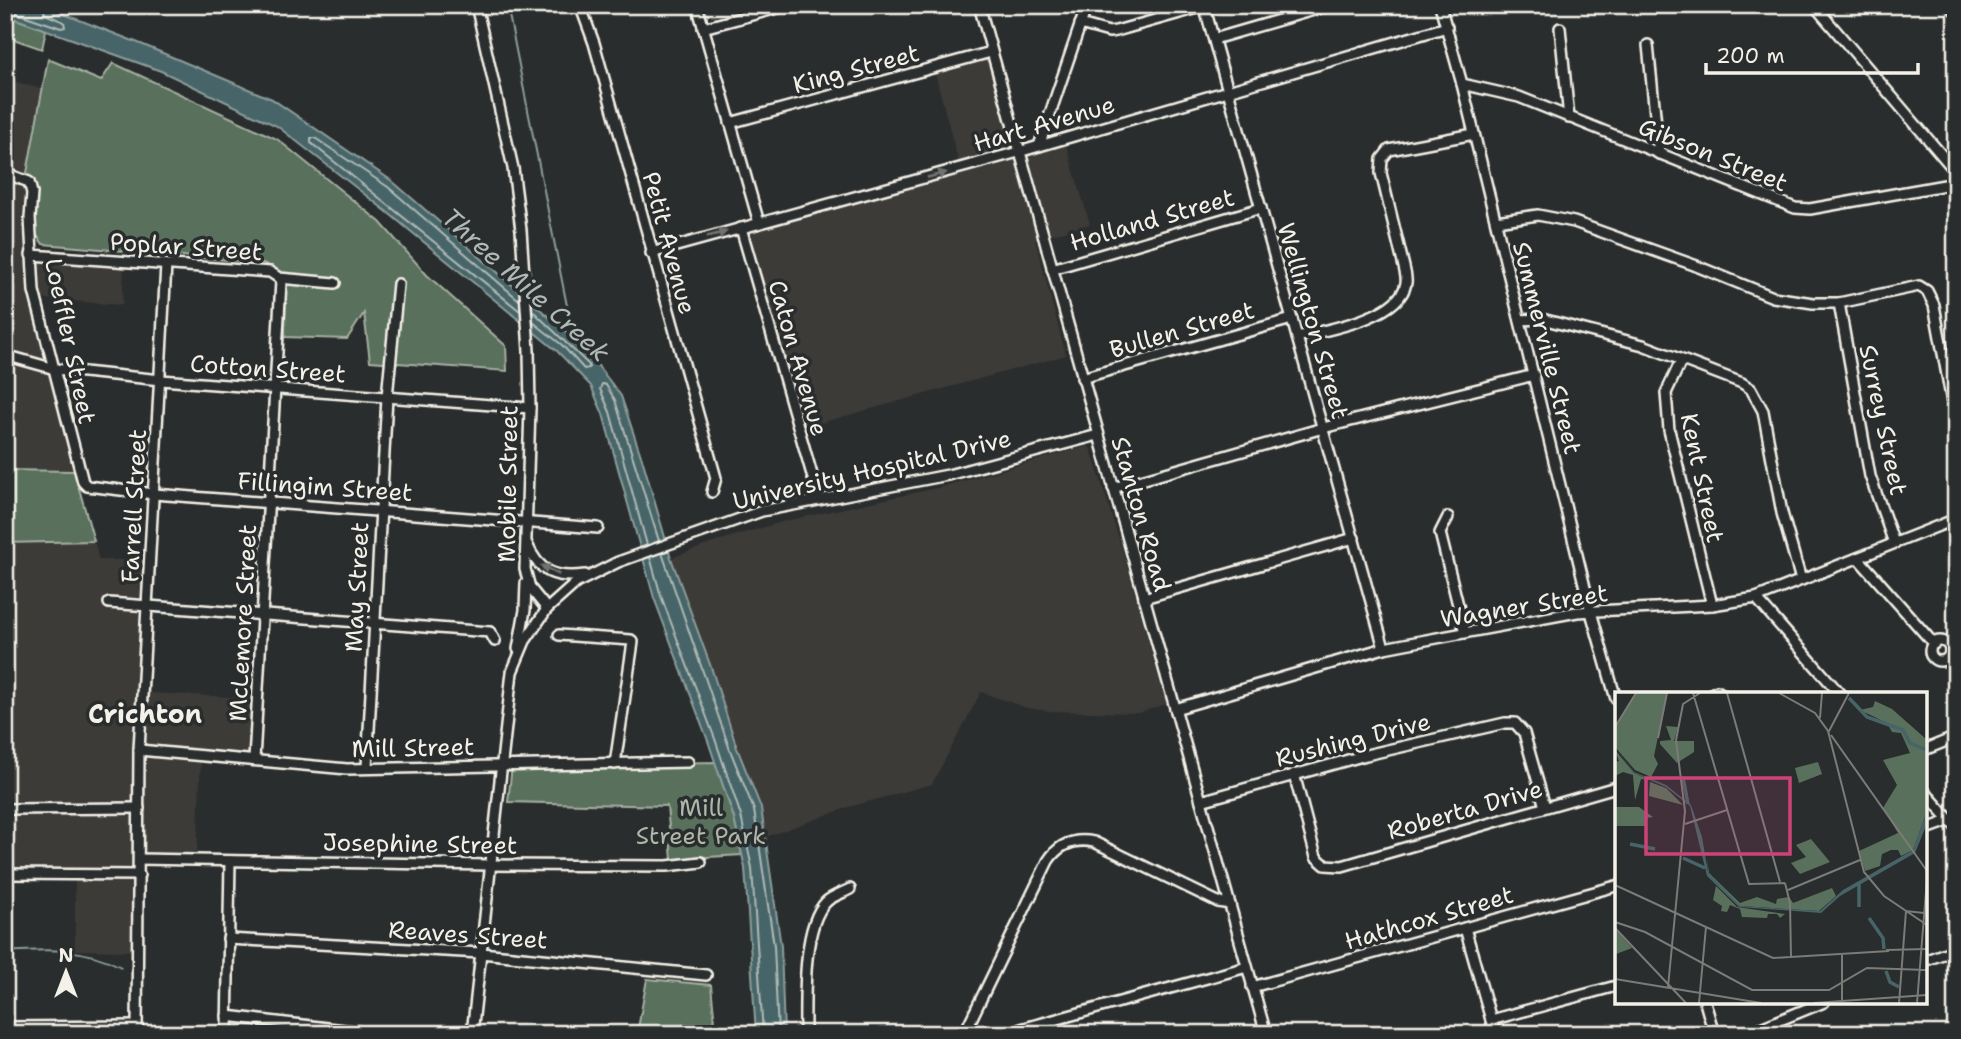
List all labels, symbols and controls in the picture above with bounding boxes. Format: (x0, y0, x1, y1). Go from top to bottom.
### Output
scale bar (1706, 32, 1917, 76)
street label: King Street (789, 37, 923, 101)
text: 200 m (1716, 42, 1785, 70)
street label: Hart Avenue (970, 89, 1118, 159)
street label: Gibson Street (1634, 111, 1792, 199)
street label: Petit Avenue (635, 168, 703, 318)
one-way arrow (926, 169, 947, 179)
street label: Holland Street (1066, 181, 1238, 259)
water label: Three Mile Creek (435, 200, 618, 370)
street label: Wellington Street (1270, 219, 1356, 423)
street label: Poplar Street (109, 226, 263, 268)
one-way arrow (707, 229, 728, 239)
street label: Summerville Street (1505, 238, 1589, 458)
street label: Loeffler Street (37, 255, 103, 427)
street label: Caton Avenue (760, 276, 836, 440)
street label: Bullen Street (1106, 294, 1258, 366)
street label: Surrey Street (1851, 342, 1915, 498)
street label: Cotton Street (189, 348, 347, 390)
street label: Mobile Street (491, 405, 525, 563)
street label: Kent Street (1673, 410, 1731, 546)
street label: University Hospital Drive (730, 422, 1014, 518)
street label: Farrell Street (114, 428, 154, 584)
street label: Stanton Road (1104, 433, 1178, 595)
street label: Fillingim Street (236, 465, 414, 509)
street label: May Street (338, 521, 376, 653)
street label: McLemore Street (222, 524, 264, 722)
one-way arrow (540, 565, 560, 576)
street label: Wagner Street (1438, 577, 1610, 635)
inset map (1615, 692, 1926, 1004)
district label: Crichton (88, 696, 202, 731)
street label: Rushing Drive (1272, 705, 1434, 775)
street label: Mill Street (351, 731, 475, 765)
street label: Roberta Drive (1384, 773, 1546, 847)
park label: Mill Street Park (636, 792, 766, 852)
street label: Josephine Street (322, 826, 518, 862)
street label: Hathcox Street (1341, 879, 1517, 957)
street label: Reaves Street (387, 913, 549, 957)
north arrow (32, 937, 102, 1007)
text: N (58, 943, 74, 968)

